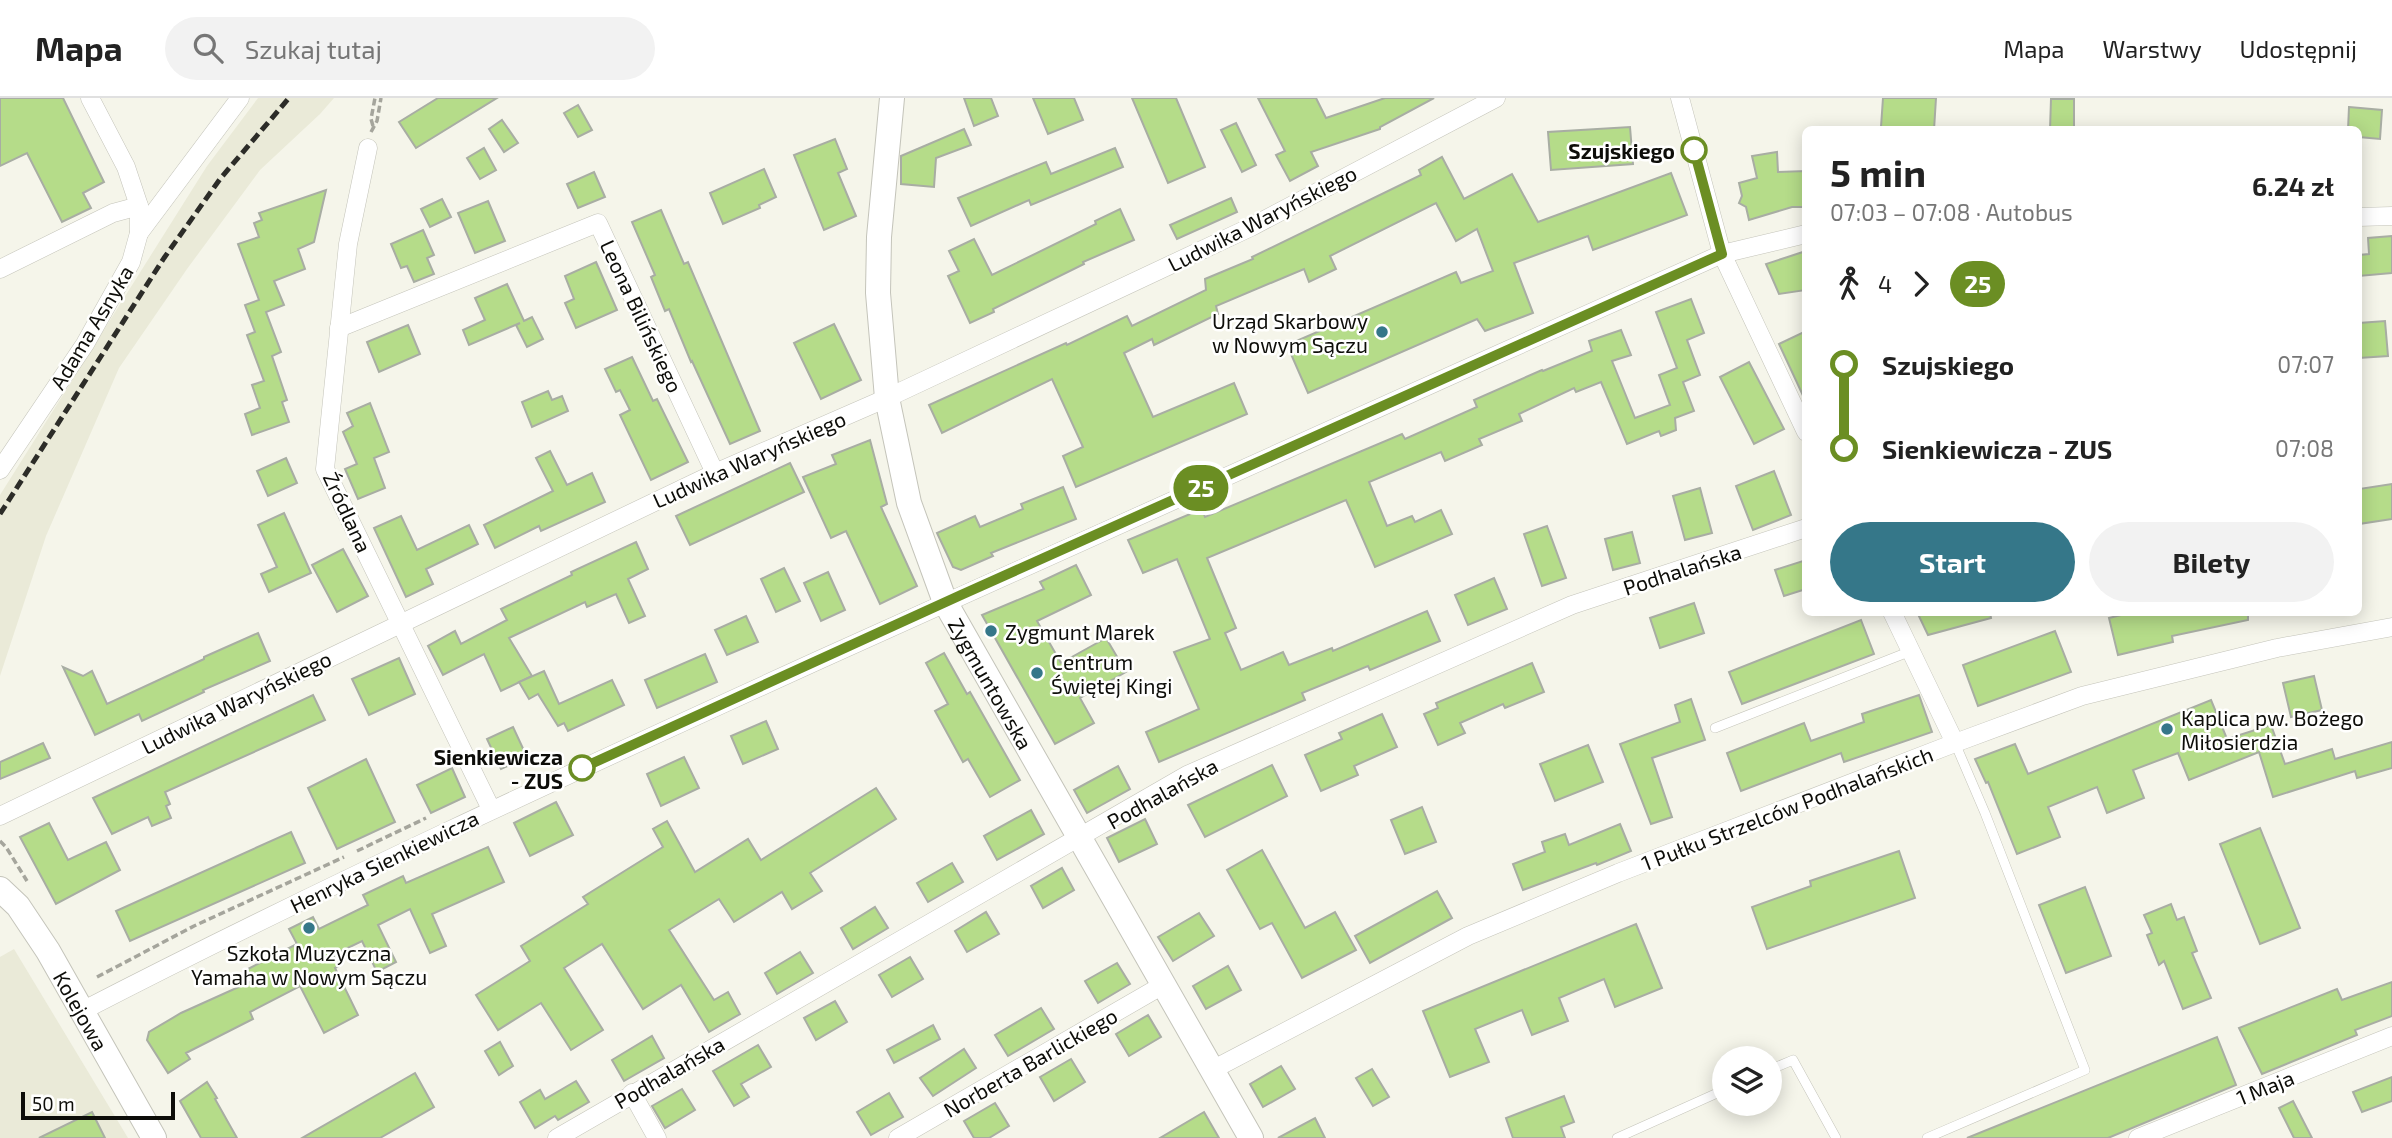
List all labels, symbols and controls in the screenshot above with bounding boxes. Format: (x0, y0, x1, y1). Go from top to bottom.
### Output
search box (165, 17, 655, 80)
text: Mapa (35, 28, 123, 68)
icon: search (189, 29, 227, 67)
text: Szukaj tutaj (245, 33, 382, 64)
text: Mapa (2003, 34, 2065, 63)
text: Warstwy (2103, 34, 2202, 63)
text: Udostępnij (2240, 34, 2357, 63)
marker: Szujskiego (1681, 137, 1707, 163)
place label: Szujskiego (1568, 138, 1675, 163)
text: 5 min (1830, 149, 1926, 195)
street label: Ludwika Waryńskiego (1164, 160, 1360, 276)
text: 6.24 zł (2252, 170, 2334, 201)
text: 07:03 – 07:08 · Autobus (1830, 198, 2073, 226)
street label: Leona Bilińskiego (596, 236, 688, 396)
street label: Adama Asnyka (44, 261, 138, 393)
icon: walk (1830, 265, 1868, 303)
icon: forward (1902, 265, 1940, 303)
text: 25 (1964, 269, 1991, 298)
text: 4 (1878, 270, 1892, 298)
place label: Urząd Skarbowy w Nowym Sączu (1212, 308, 1368, 357)
marker: Urząd Skarbowy w Nowym Sączu (1374, 324, 1390, 340)
text: Szujskiego (1882, 349, 2014, 380)
text: 07:07 (2277, 350, 2334, 378)
street label: Ludwika Waryńskiego (649, 405, 849, 513)
text: Sienkiewicza - ZUS (1882, 433, 2112, 464)
text: 07:08 (2275, 434, 2334, 462)
line badge: 25 (1170, 465, 1232, 511)
street label: Źródlana (319, 468, 377, 556)
text: 25 (1187, 473, 1215, 502)
button: Start (1830, 522, 2075, 602)
button: Bilety (2089, 522, 2334, 602)
street label: Podhalańska (1620, 538, 1744, 600)
street label: Zygmuntowska (944, 613, 1039, 753)
place label: Zygmunt Marek (1005, 619, 1155, 644)
marker: Zygmunt Marek (983, 623, 999, 639)
street label: Ludwika Waryńskiego (137, 645, 335, 759)
place label: Centrum Świętej Kingi (1051, 649, 1172, 699)
marker: Centrum Świętej Kingi (1029, 665, 1045, 681)
place label: Kaplica pw. Bożego Miłosierdzia (2181, 705, 2364, 754)
marker: Kaplica pw. Bożego Miłosierdzia (2159, 721, 2175, 737)
street label: 1 Pułku Strzelców Podhalańskich (1638, 741, 1936, 875)
place label: Sienkiewicza - ZUS (434, 744, 563, 793)
street label: Podhalańska (1102, 752, 1222, 834)
marker: Sienkiewicza - ZUS (569, 755, 595, 781)
street label: Henryka Sienkiewicza (286, 804, 482, 918)
marker: Szkoła Muzyczna Yamaha w Nowym Sączu (301, 920, 317, 936)
place label: Szkoła Muzyczna Yamaha w Nowym Sączu (191, 940, 427, 989)
street label: Kolejowa (49, 966, 114, 1055)
street label: Norberta Barlickiego (939, 1002, 1121, 1122)
street label: Podhalańska (610, 1030, 728, 1114)
map controls (1712, 1046, 1782, 1116)
button: layers (1712, 1046, 1782, 1116)
street label: 1 Maja (2233, 1064, 2298, 1111)
scale bar (21, 1089, 175, 1121)
text: 50 m (32, 1092, 75, 1115)

